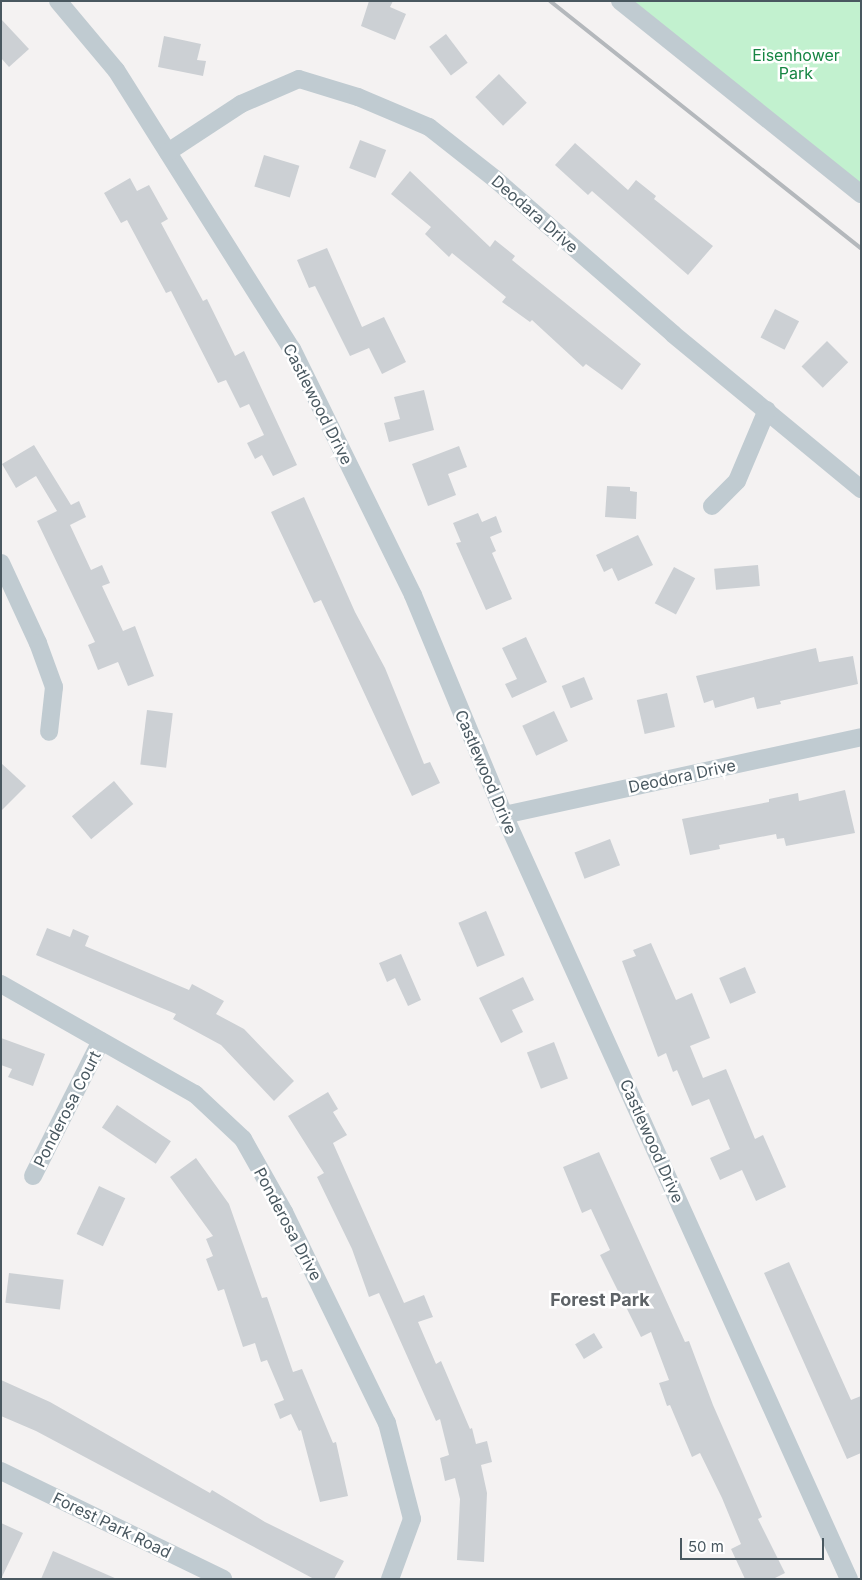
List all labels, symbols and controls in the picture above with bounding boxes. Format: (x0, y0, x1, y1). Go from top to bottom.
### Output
park label: Eisenhower Park (752, 45, 840, 83)
street label: Deodara Drive (488, 171, 582, 257)
street label: Castlewood Drive (279, 340, 357, 468)
street label: Castlewood Drive (451, 707, 521, 837)
street label: Deodora Drive (627, 755, 737, 797)
street label: Ponderosa Court (29, 1048, 105, 1170)
street label: Castlewood Drive (616, 1076, 688, 1206)
street label: Ponderosa Drive (250, 1164, 326, 1284)
district label: Forest Park (550, 1289, 650, 1311)
street label: Forest Park Road (50, 1488, 174, 1562)
scale bar (682, 1528, 826, 1560)
text: 50 m (688, 1537, 724, 1556)

